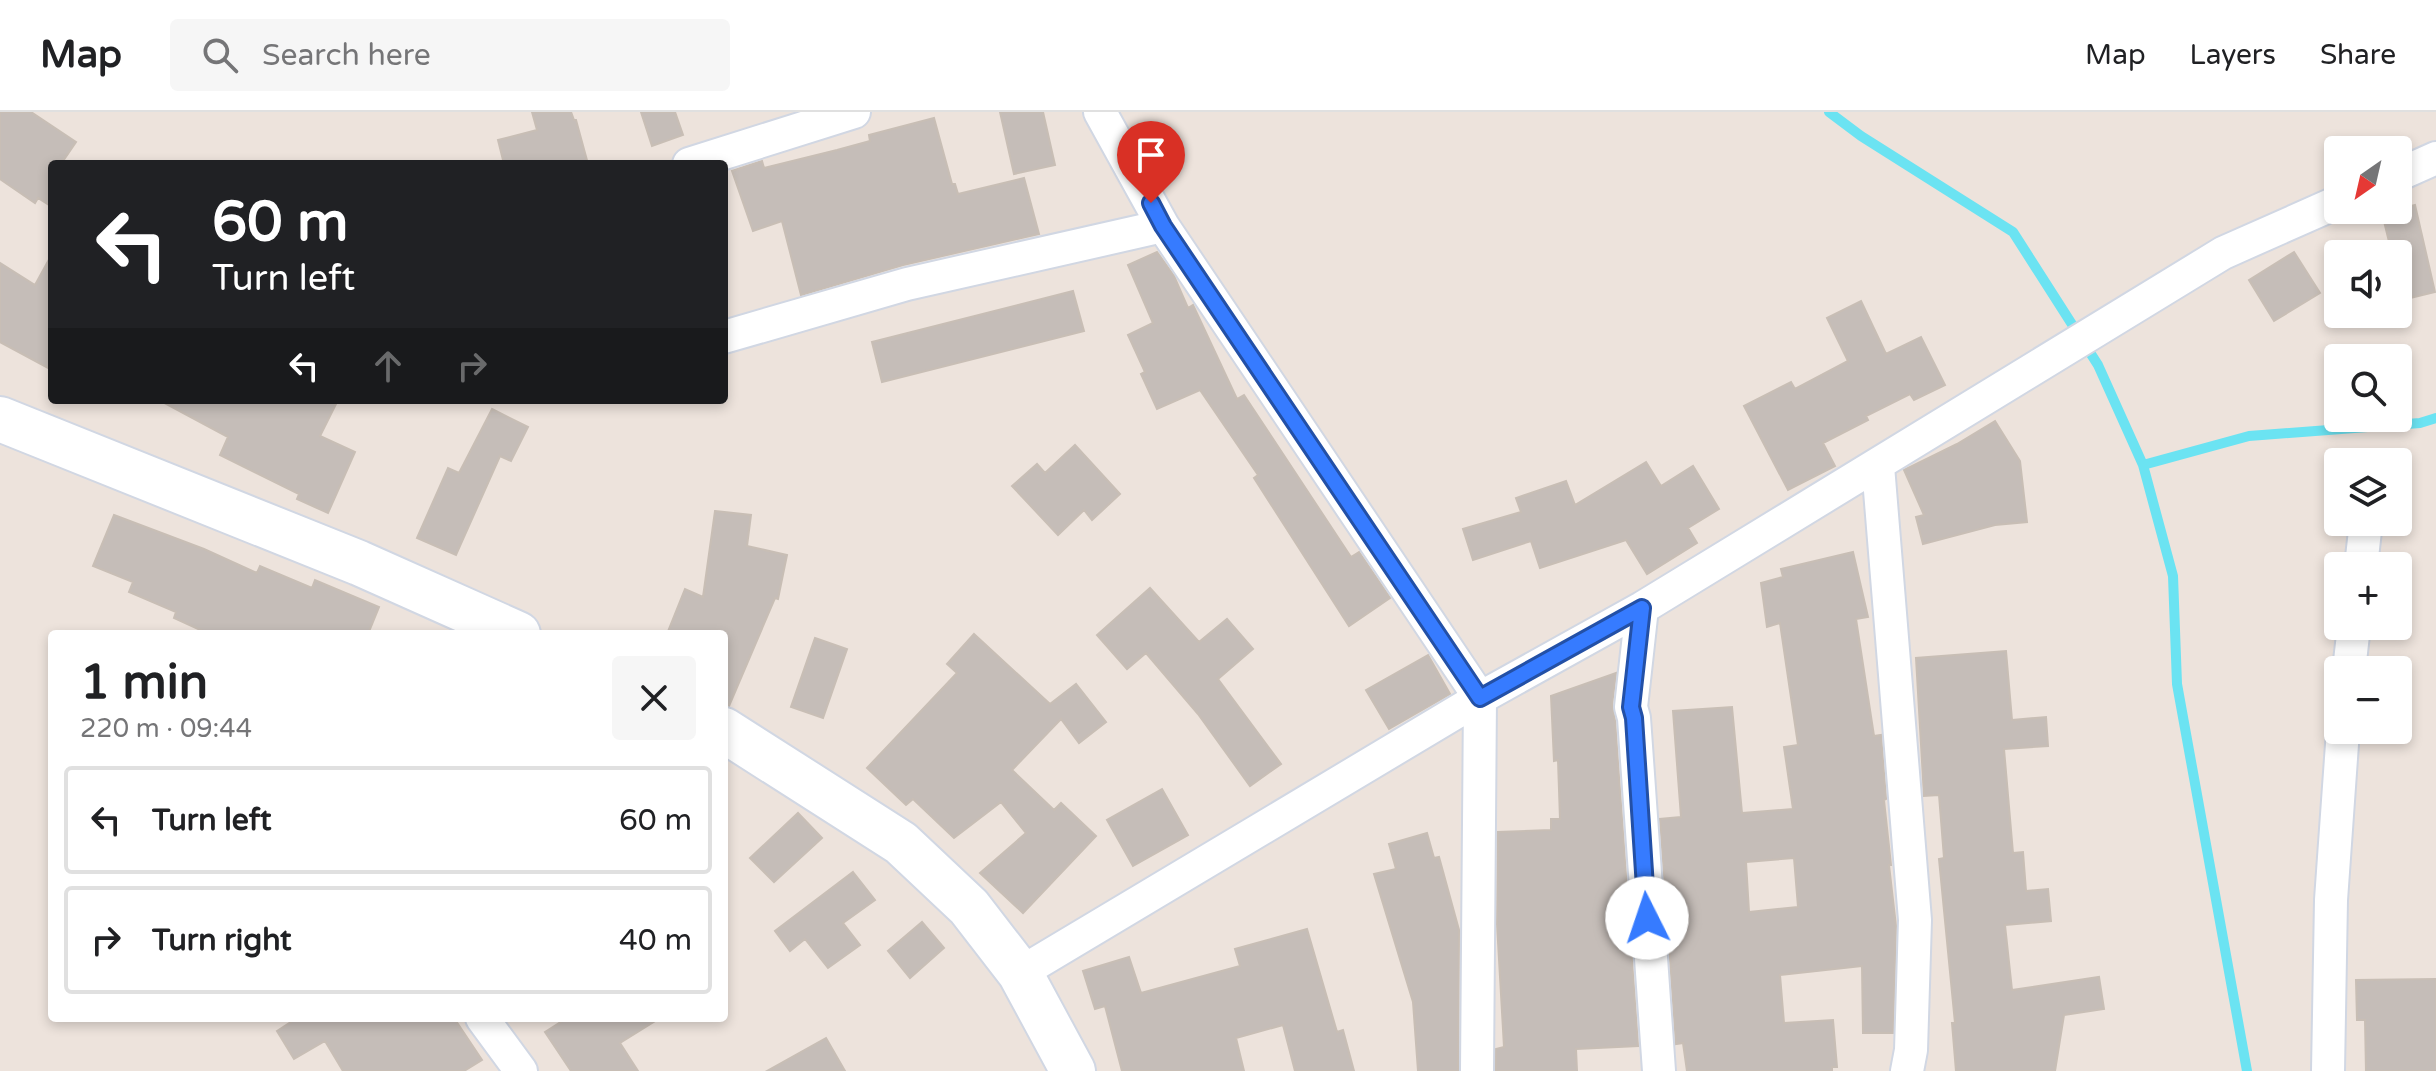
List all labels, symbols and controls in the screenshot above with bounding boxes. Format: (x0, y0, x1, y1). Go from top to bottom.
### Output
search box (170, 19, 730, 91)
text: Map (40, 32, 122, 78)
icon: search (198, 33, 242, 77)
text: Search here (262, 37, 431, 74)
text: Map (2085, 38, 2146, 72)
text: Layers (2190, 38, 2276, 72)
text: Share (2320, 38, 2396, 72)
pin (1117, 121, 1185, 203)
icon: arrive (1129, 133, 1173, 177)
north arrow (2324, 136, 2412, 224)
map controls (2324, 136, 2412, 744)
text: 60 m (212, 189, 348, 256)
icon: left (80, 192, 184, 296)
button: sound (2324, 240, 2412, 328)
text: Turn left (212, 257, 355, 300)
icon: left (282, 344, 326, 388)
icon: ahead (366, 344, 410, 388)
icon: right (450, 344, 494, 388)
button: search (2324, 344, 2412, 432)
button: layers (2324, 448, 2412, 536)
button: + (2324, 552, 2412, 640)
text: 1 min (80, 654, 208, 712)
button: close (612, 656, 696, 740)
button: − (2324, 656, 2412, 744)
text: 220 m · 09:44 (80, 713, 252, 744)
icon: left (84, 798, 128, 842)
text: Turn left (152, 802, 271, 839)
text: 60 m (619, 802, 692, 839)
position arrow (1605, 876, 1689, 960)
icon: right (84, 918, 128, 962)
text: Turn right (152, 922, 292, 959)
text: 40 m (619, 922, 692, 959)

